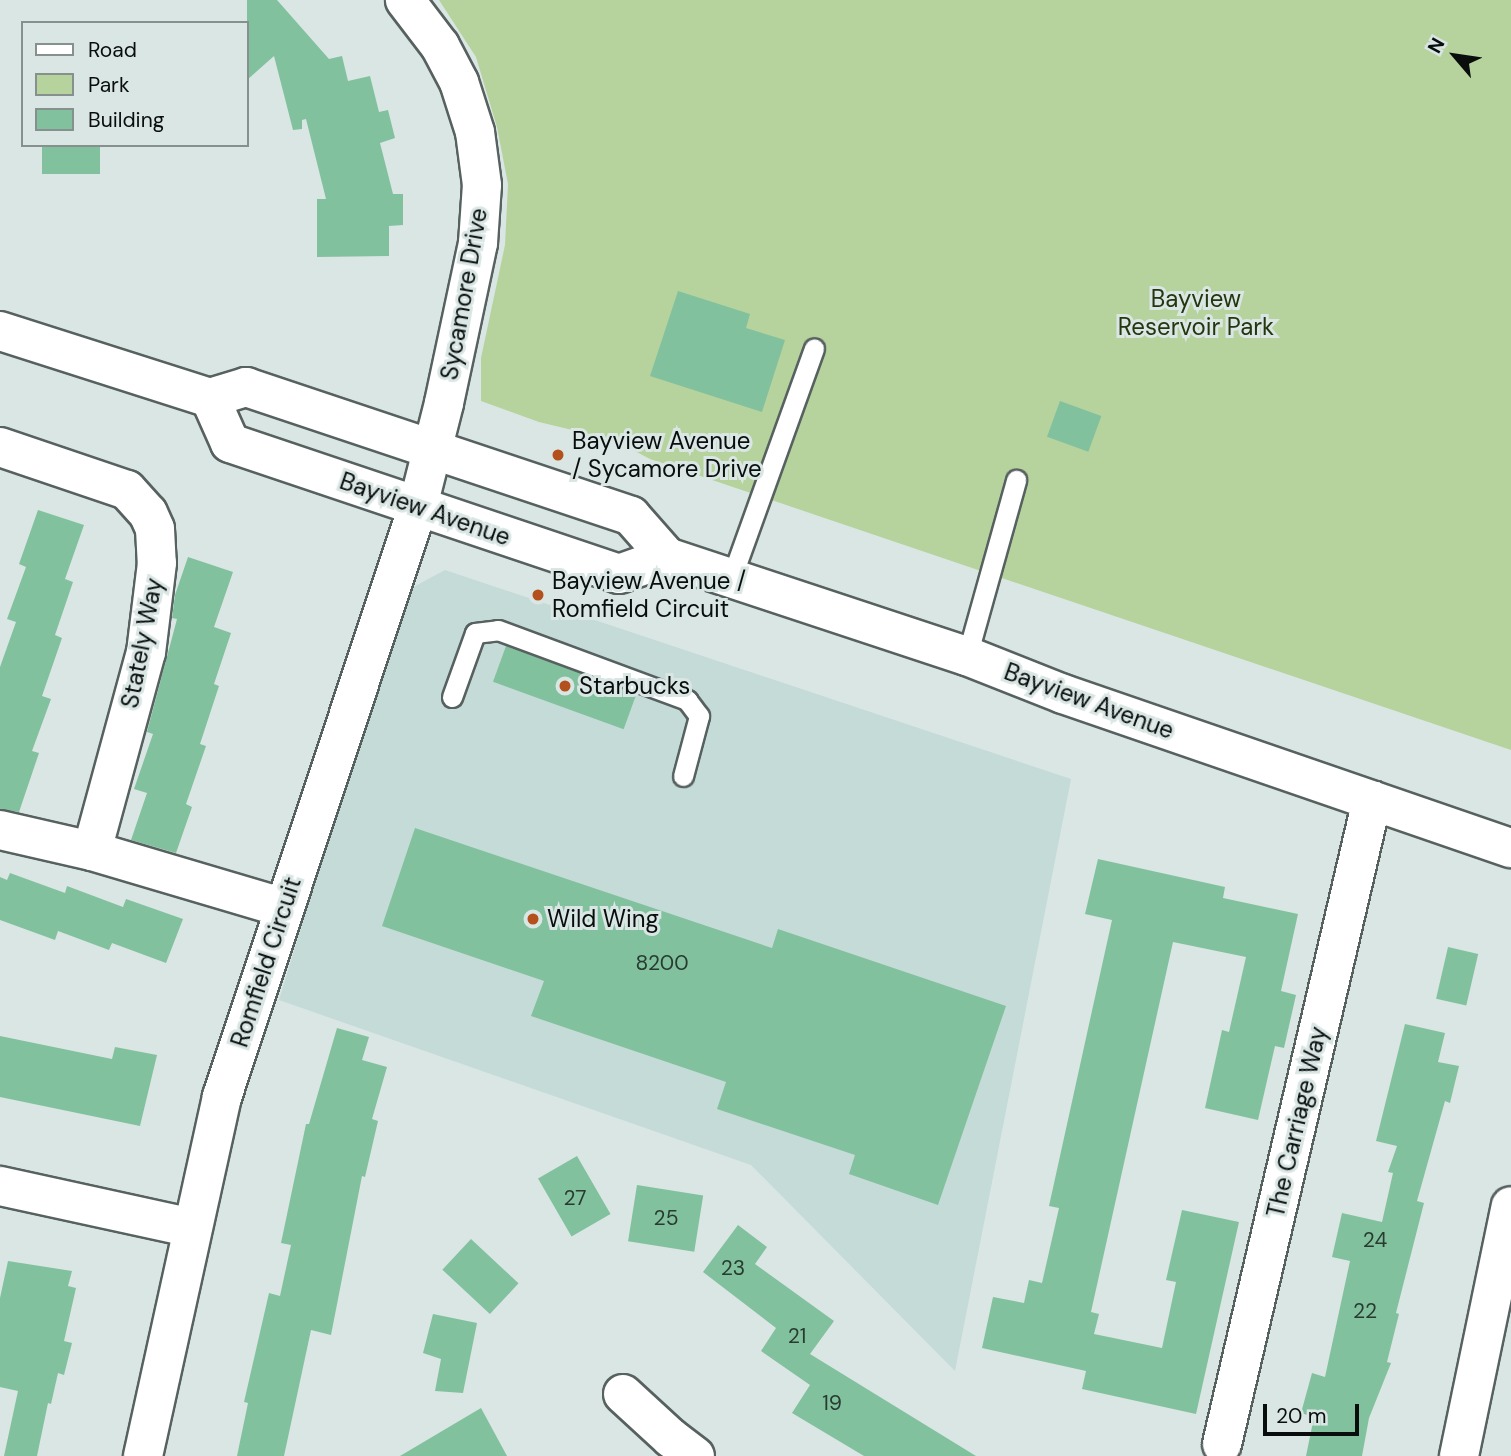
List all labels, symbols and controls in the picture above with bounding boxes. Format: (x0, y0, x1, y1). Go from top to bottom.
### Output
legend (21, 21, 248, 147)
north arrow (1420, 21, 1490, 91)
text: N (1422, 33, 1450, 58)
text: Road (88, 36, 137, 64)
text: Park (88, 71, 129, 99)
text: Building (88, 106, 164, 134)
street label: Sycamore Drive (435, 206, 493, 382)
park label: Bayview Reservoir Park (1118, 285, 1274, 341)
place label: Bayview Avenue / Sycamore Drive (572, 427, 762, 483)
marker: Bayview Avenue / Sycamore Drive (550, 447, 566, 463)
street label: Bayview Avenue (336, 466, 514, 552)
place label: Bayview Avenue / Romfield Circuit (552, 567, 746, 623)
street label: Stately Way (115, 576, 169, 710)
marker: Bayview Avenue / Romfield Circuit (530, 587, 546, 603)
street label: Bayview Avenue (1000, 657, 1178, 745)
place label: Starbucks (579, 672, 690, 700)
marker: Starbucks (557, 678, 573, 694)
street label: Romfield Circuit (225, 873, 307, 1051)
place label: Wild Wing (547, 905, 659, 933)
marker: Wild Wing (525, 911, 541, 927)
house number: 8200 (635, 950, 689, 976)
street label: The Carriage Way (1261, 1024, 1333, 1220)
house number: 27 (564, 1185, 586, 1211)
house number: 25 (654, 1205, 678, 1231)
house number: 24 (1363, 1227, 1387, 1253)
house number: 23 (721, 1255, 745, 1281)
house number: 22 (1353, 1298, 1377, 1324)
house number: 21 (788, 1323, 806, 1349)
house number: 19 (822, 1390, 842, 1416)
scale bar (1266, 1390, 1362, 1434)
text: 20 m (1276, 1402, 1327, 1430)

